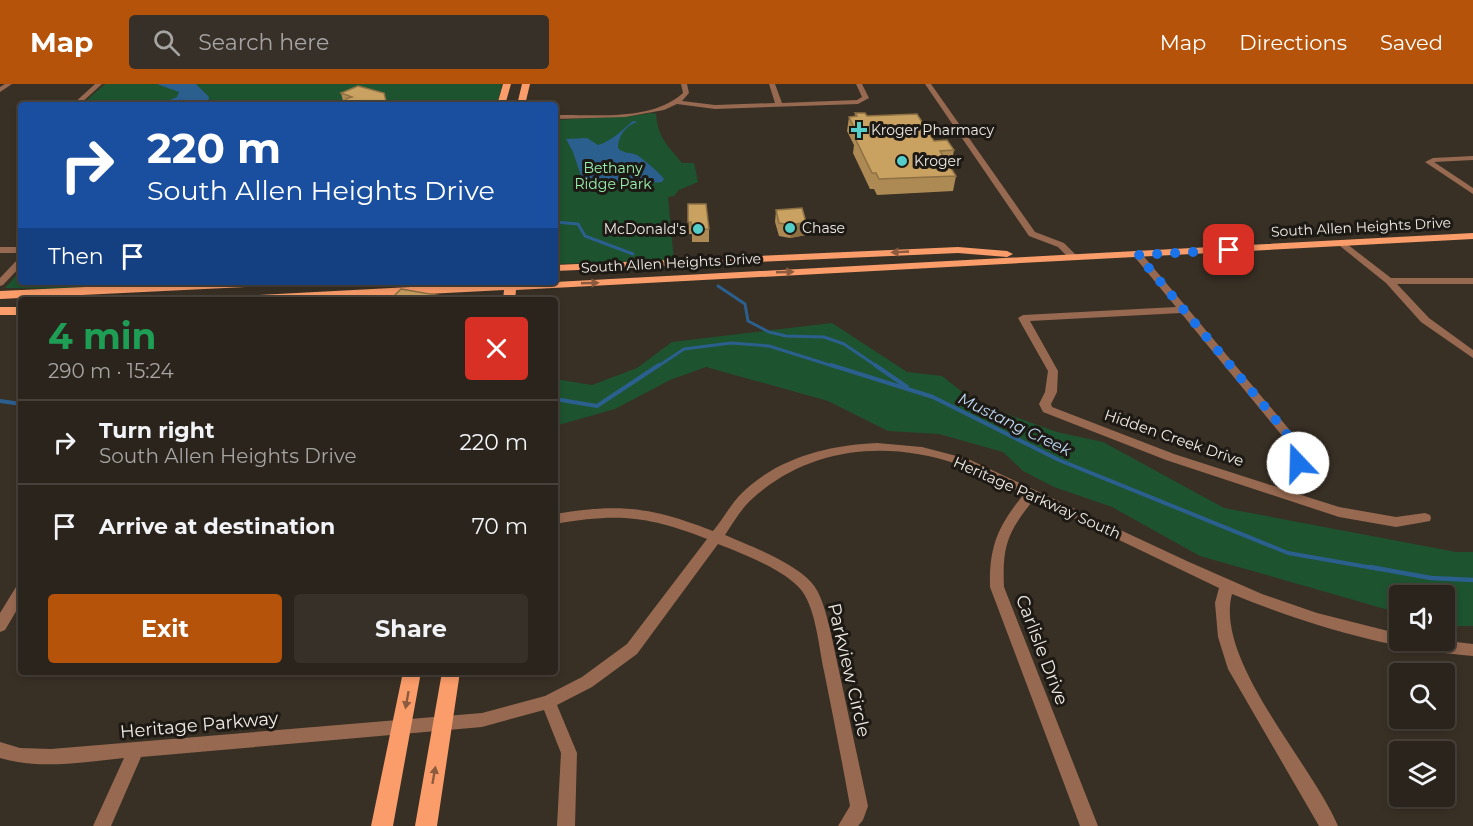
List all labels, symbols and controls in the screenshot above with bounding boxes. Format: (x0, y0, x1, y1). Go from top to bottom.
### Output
search box (129, 15, 549, 69)
text: Map (30, 25, 93, 59)
icon: search (150, 26, 183, 59)
text: Search here (198, 29, 329, 56)
text: Map (1160, 30, 1206, 55)
text: Directions (1239, 30, 1347, 55)
text: Saved (1380, 30, 1443, 55)
place label: Kroger Pharmacy (871, 121, 995, 139)
text: 220 m (147, 122, 281, 174)
marker: Kroger Pharmacy (852, 123, 866, 137)
icon: right (48, 126, 126, 204)
place label: Kroger (914, 152, 962, 170)
marker: Kroger (895, 154, 909, 168)
park label: Bethany Ridge Park (574, 159, 652, 193)
text: South Allen Heights Drive (147, 174, 495, 207)
street label: South Allen Heights Drive (1271, 213, 1451, 241)
place label: Chase (802, 219, 845, 237)
place label: McDonald's (604, 220, 686, 238)
marker: Chase (783, 221, 797, 235)
marker: McDonald's (691, 222, 705, 236)
pin (1203, 224, 1254, 275)
icon: arrive (1212, 233, 1245, 266)
icon: arrive (116, 240, 149, 273)
text: Then (48, 243, 104, 270)
one-way arrow (890, 248, 909, 257)
street label: South Allen Heights Drive (581, 249, 761, 277)
one-way arrow (775, 268, 794, 277)
one-way arrow (581, 278, 600, 287)
text: 4 min (48, 314, 156, 358)
button: close (465, 317, 528, 380)
text: 290 m · 15:24 (48, 359, 174, 383)
water label: Mustang Creek (955, 389, 1076, 461)
street label: Hidden Creek Drive (1102, 405, 1247, 470)
text: Turn right (99, 417, 214, 444)
icon: right (48, 426, 81, 459)
text: 220 m (459, 429, 528, 456)
position arrow (1266, 431, 1330, 495)
text: South Allen Heights Drive (99, 444, 357, 468)
street label: Heritage Parkway South (951, 452, 1124, 543)
icon: arrive (48, 510, 81, 543)
text: Arrive at destination (99, 513, 335, 540)
text: 70 m (472, 513, 528, 540)
map controls (1389, 585, 1455, 807)
button: sound (1389, 585, 1455, 651)
street label: Carlisle Drive (1011, 592, 1073, 708)
button: Exit (48, 594, 282, 663)
button: Share (294, 594, 528, 663)
street label: Parkview Circle (823, 601, 875, 739)
button: search (1389, 663, 1455, 729)
one-way arrow (402, 691, 411, 710)
street label: Heritage Parkway (119, 707, 279, 743)
button: layers (1389, 741, 1455, 807)
one-way arrow (430, 765, 439, 784)

